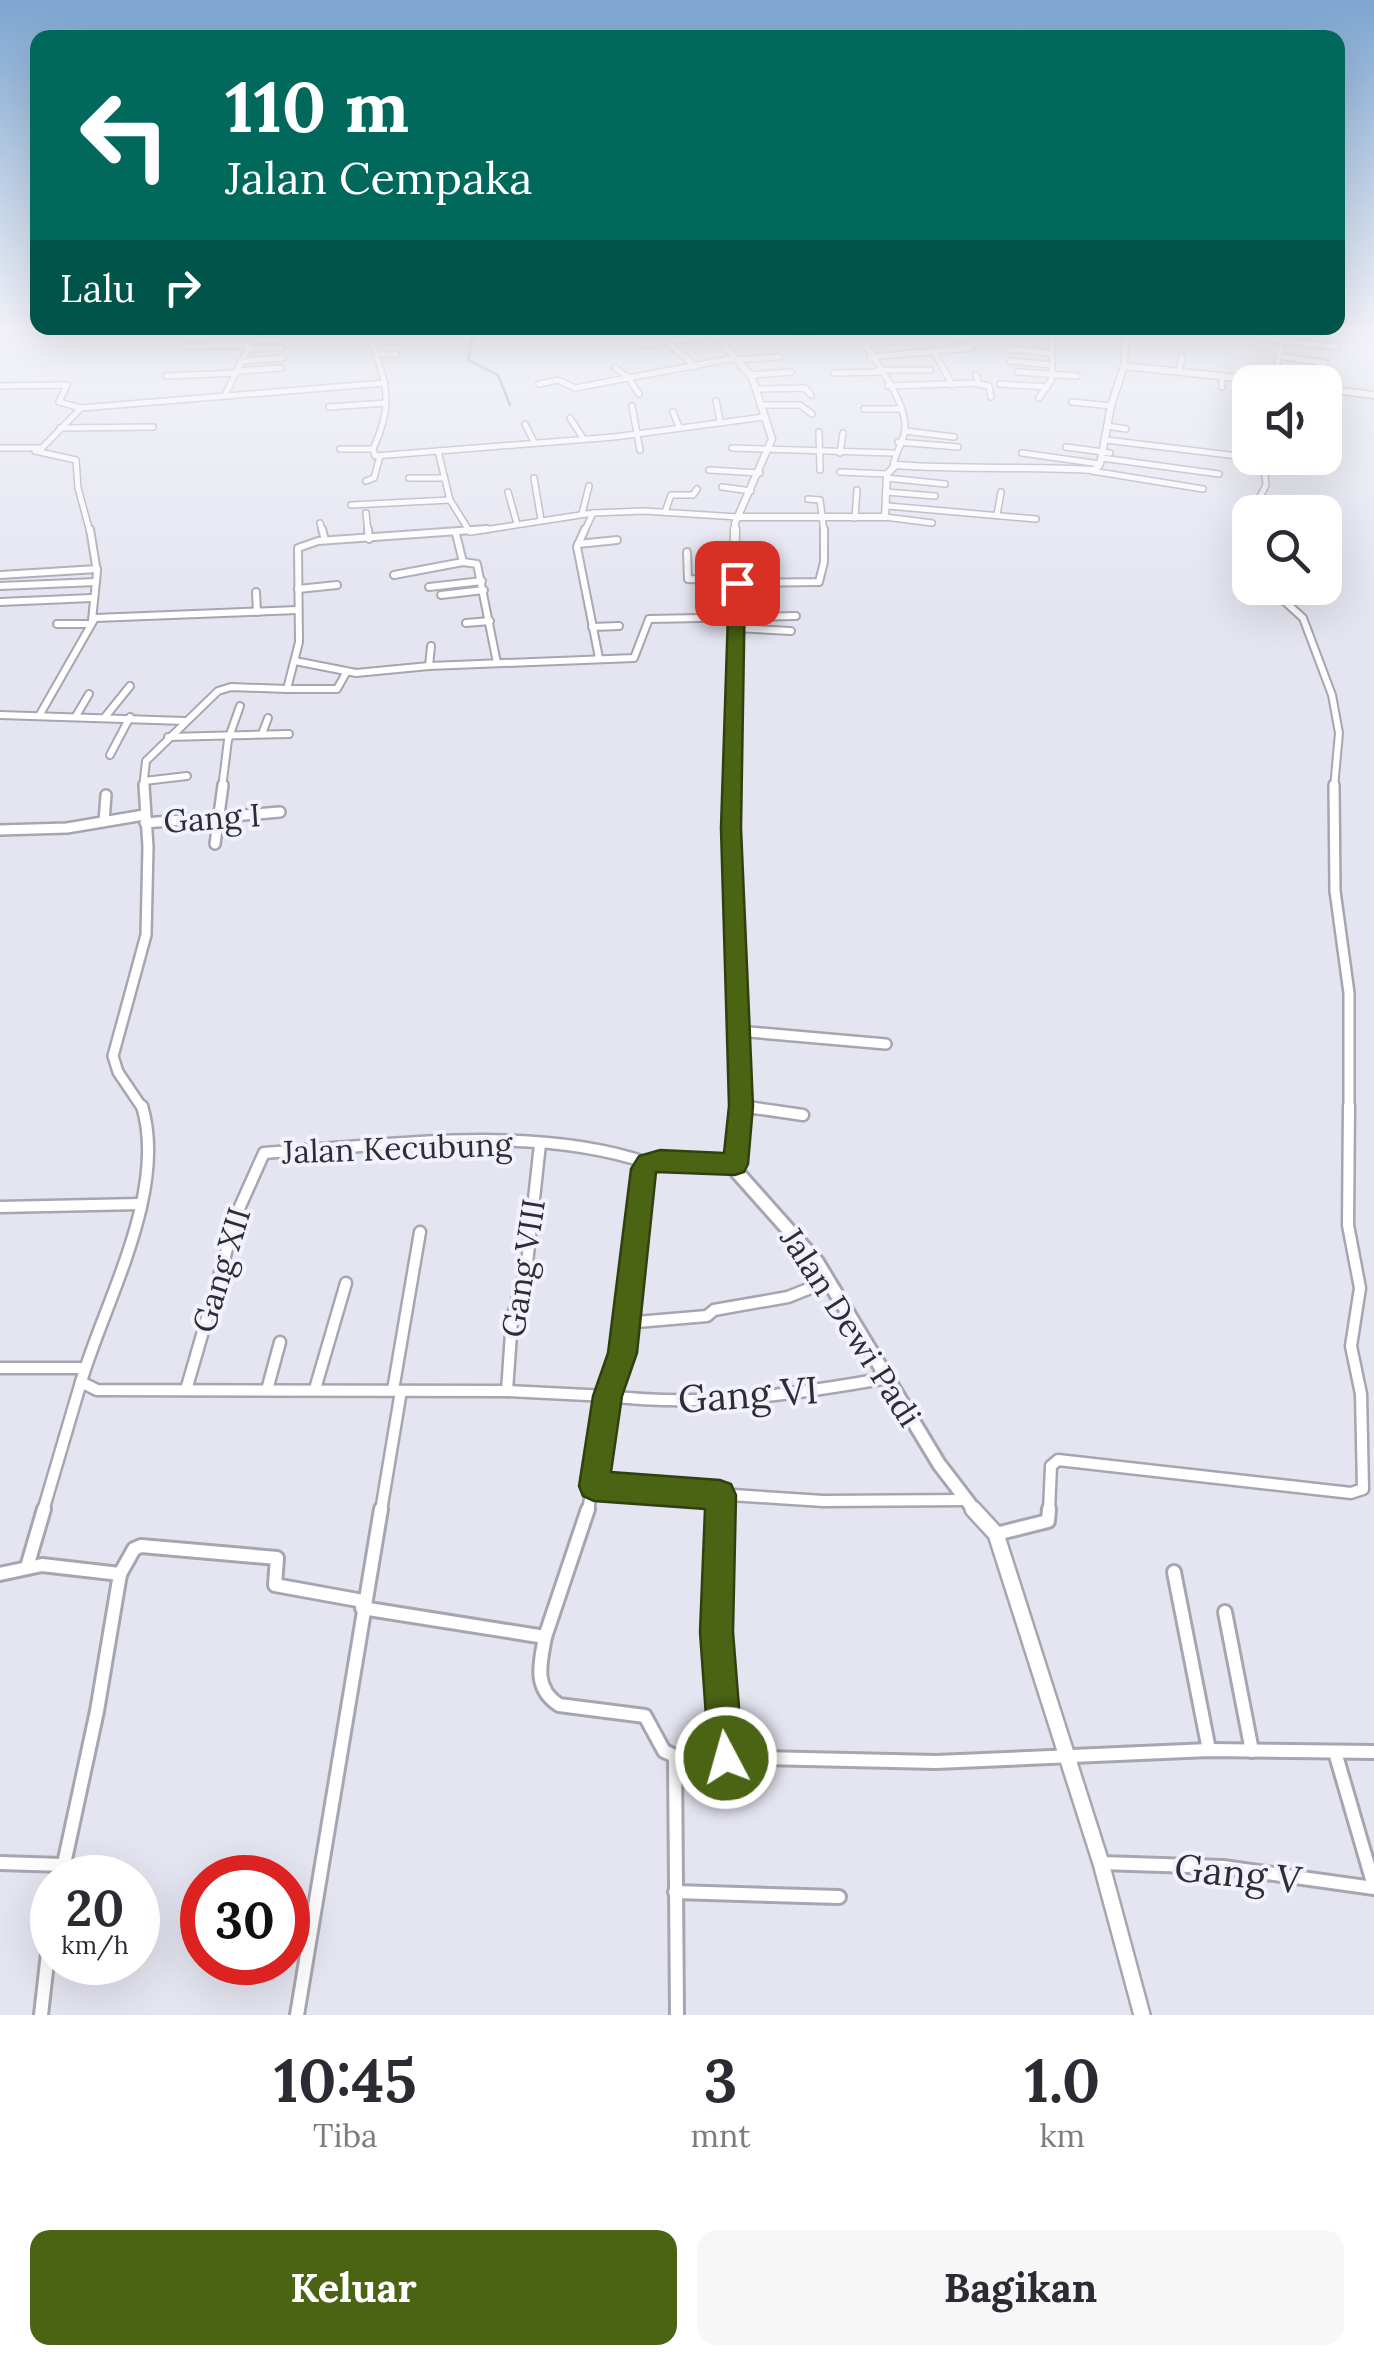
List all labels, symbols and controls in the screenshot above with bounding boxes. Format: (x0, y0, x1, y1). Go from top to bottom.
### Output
text: 110 m (225, 62, 409, 151)
icon: left (60, 70, 190, 200)
text: Jalan Cempaka (225, 149, 533, 206)
icon: right (155, 260, 210, 315)
text: Lalu (60, 264, 135, 312)
map controls (1232, 365, 1342, 605)
button: sound (1232, 365, 1342, 475)
button: search (1232, 495, 1342, 605)
pin (695, 541, 780, 626)
icon: arrive (710, 556, 765, 611)
street label: Gang I (162, 794, 262, 842)
street label: Jalan Kecubung (280, 1123, 514, 1173)
street label: Gang VIII (492, 1196, 554, 1340)
street label: Gang XII (183, 1203, 259, 1337)
street label: Jalan Dewi Padi (771, 1219, 931, 1434)
street label: Gang VI (676, 1365, 820, 1424)
position arrow (674, 1706, 778, 1810)
street label: Gang V (1172, 1842, 1305, 1905)
speed limit sign: 30 (180, 1855, 310, 1985)
text: 20 (66, 1876, 124, 1940)
text: km/h (61, 1929, 129, 1961)
text: 10:45 (274, 2042, 417, 2118)
text: 3 (704, 2042, 737, 2118)
text: 1.0 (1025, 2042, 1100, 2118)
text: Tiba (313, 2115, 378, 2156)
text: mnt (691, 2115, 751, 2156)
text: km (1039, 2115, 1085, 2156)
button: Keluar (30, 2230, 677, 2345)
button: Bagikan (697, 2230, 1344, 2345)

